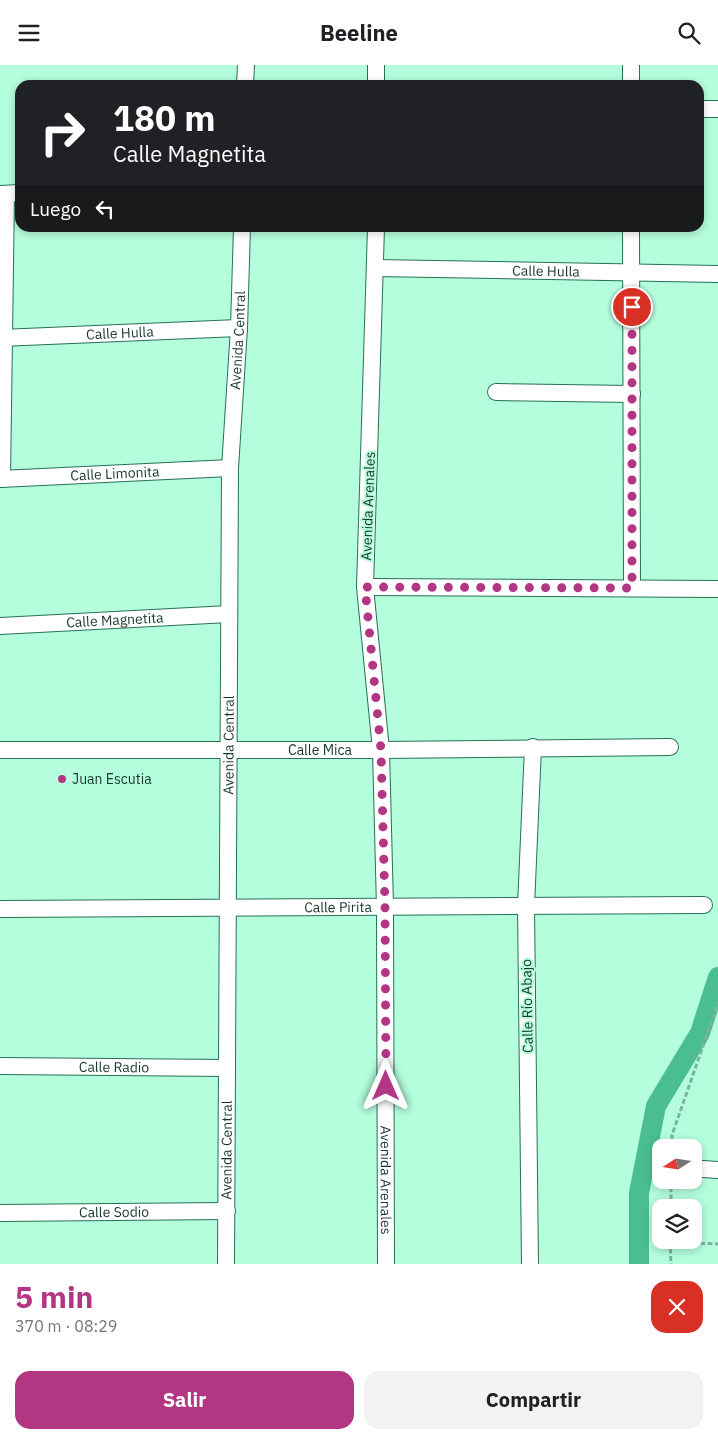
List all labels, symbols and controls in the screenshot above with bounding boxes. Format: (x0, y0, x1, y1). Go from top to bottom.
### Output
text: Beeline (320, 18, 398, 47)
icon: menu (15, 19, 43, 47)
icon: search (675, 19, 703, 47)
text: 180 m (113, 95, 216, 141)
icon: right (30, 100, 95, 165)
text: Calle Magnetita (113, 139, 266, 168)
icon: left (91, 195, 119, 223)
text: Luego (30, 197, 81, 221)
street label: Calle Hulla (512, 261, 580, 281)
pin (611, 286, 653, 328)
street label: Avenida Central (226, 290, 249, 390)
icon: arrive (618, 293, 646, 321)
street label: Calle Hulla (86, 323, 155, 343)
street label: Avenida Arenales (357, 451, 379, 561)
street label: Calle Limonita (70, 462, 160, 485)
street label: Calle Magnetita (66, 608, 165, 632)
street label: Avenida Central (219, 695, 238, 795)
street label: Calle Mica (288, 741, 353, 759)
place label: Juan Escutia (72, 770, 152, 788)
marker: Juan Escutia (56, 773, 68, 785)
street label: Calle Pirita (304, 898, 372, 916)
street label: Calle Río Abajo (517, 959, 537, 1053)
street label: Calle Radio (79, 1058, 149, 1076)
position arrow (359, 1059, 411, 1111)
street label: Avenida Central (217, 1100, 236, 1200)
street label: Avenida Arenales (377, 1125, 395, 1235)
north arrow (652, 1139, 702, 1189)
map controls (652, 1139, 702, 1249)
button: layers (652, 1199, 702, 1249)
street label: Calle Sodio (79, 1203, 149, 1221)
text: 5 min (15, 1277, 93, 1316)
button: close (651, 1281, 703, 1333)
text: 370 m · 08:29 (15, 1316, 117, 1336)
button: Salir (15, 1371, 354, 1429)
button: Compartir (364, 1371, 703, 1429)

